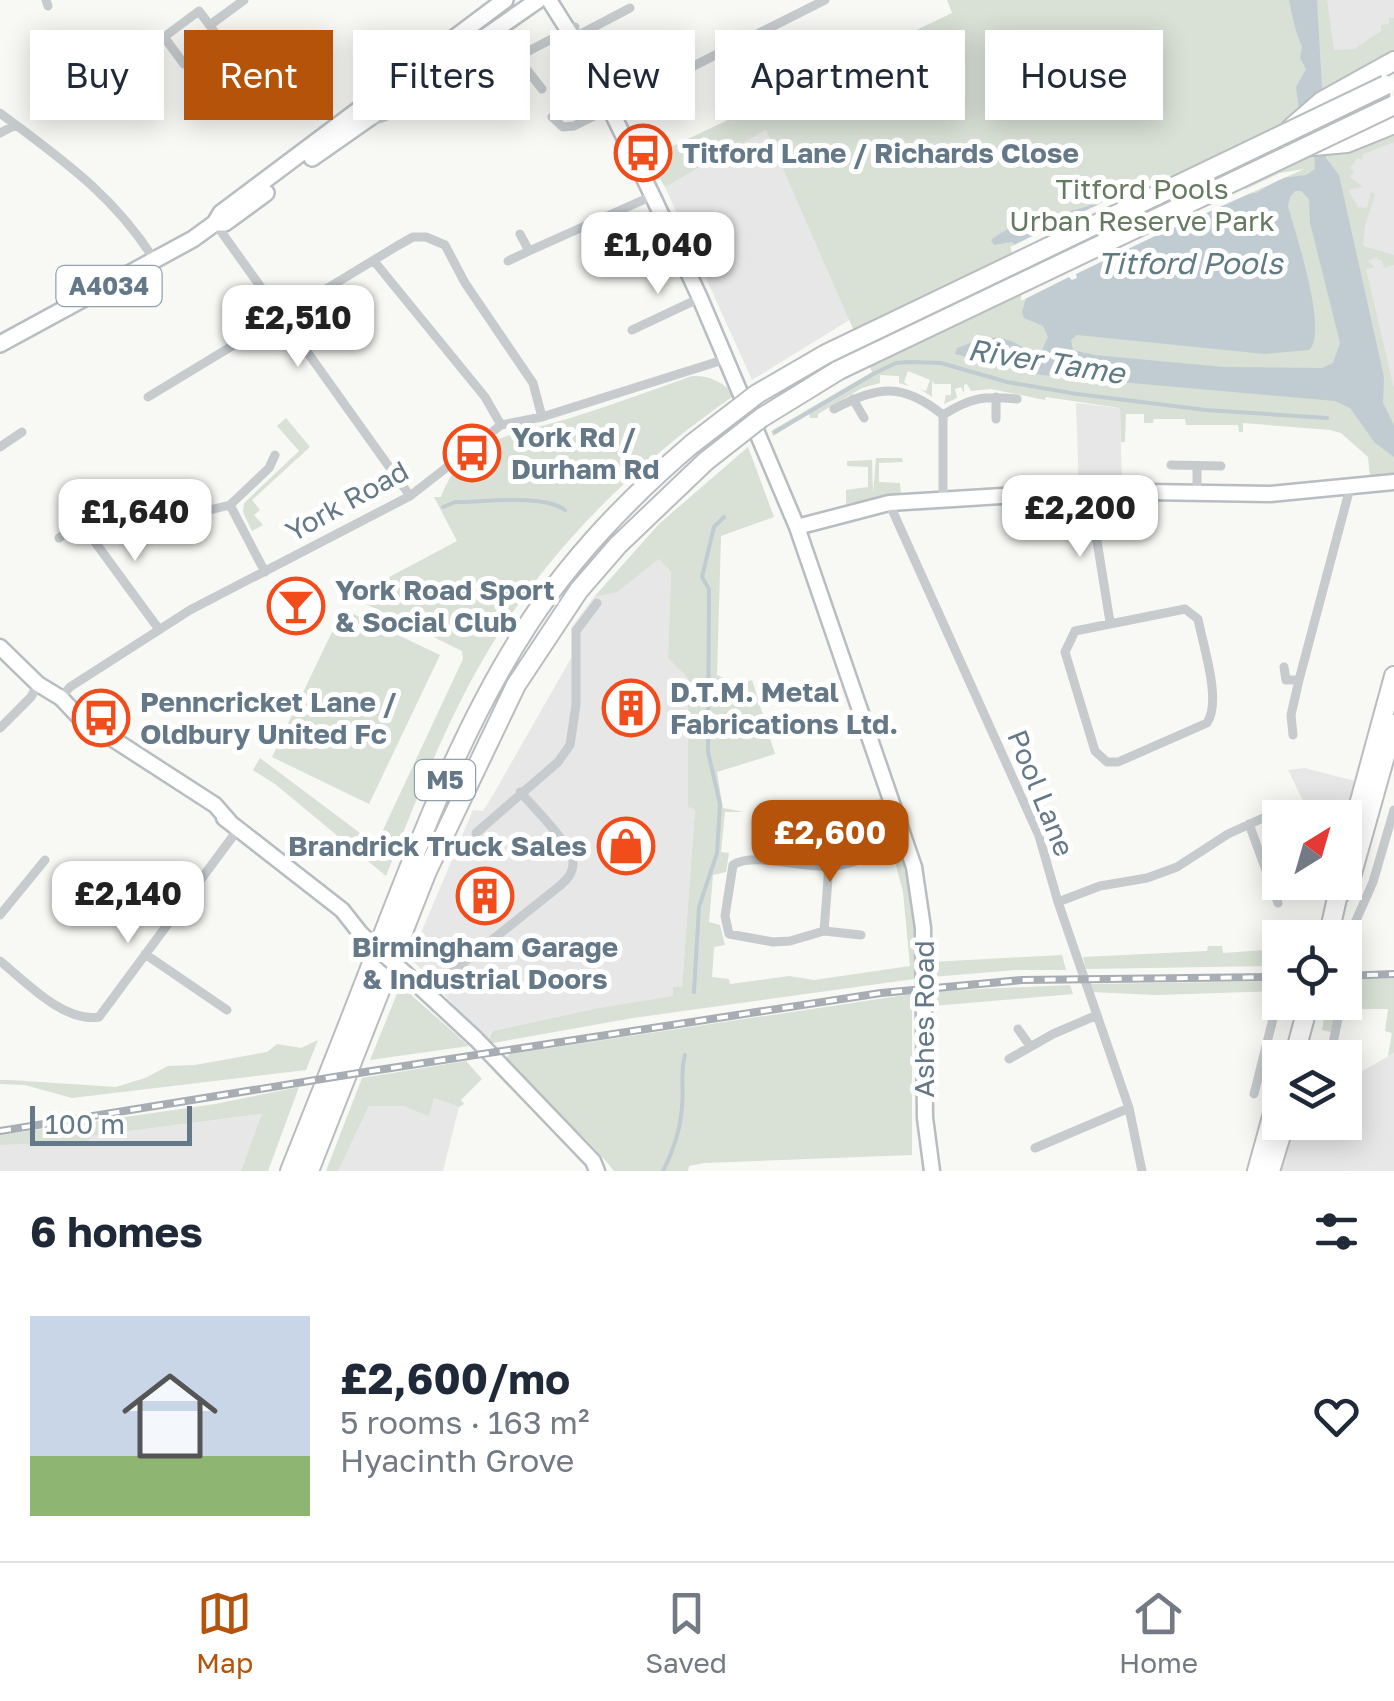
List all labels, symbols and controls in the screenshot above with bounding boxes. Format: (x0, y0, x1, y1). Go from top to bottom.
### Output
chip: Buy (30, 30, 164, 120)
chip: Rent (184, 30, 333, 120)
chip: Filters (353, 30, 530, 120)
chip: New (550, 30, 695, 120)
chip: Apartment (715, 30, 965, 120)
chip: House (985, 30, 1163, 120)
bus stop icon: Titford Lane / Richards Close (613, 123, 673, 183)
place label: Titford Lane / Richards Close (682, 136, 1079, 169)
park label: Titford Pools Urban Reserve Park (1009, 172, 1275, 237)
pin: £1,040 (577, 212, 739, 297)
text: £1,040 (603, 225, 713, 263)
water label: Titford Pools (1097, 245, 1284, 281)
road number: A4034 (56, 266, 162, 306)
pin: £2,510 (217, 285, 379, 370)
text: £2,510 (244, 298, 352, 336)
water label: River Tame (965, 331, 1130, 392)
place label: York Rd / Durham Rd (511, 420, 660, 485)
bus stop icon: York Rd / Durham Rd (442, 423, 502, 483)
street label: York Road (280, 453, 414, 548)
pin: £2,200 (999, 475, 1161, 560)
pin: £1,640 (54, 479, 216, 564)
text: £2,200 (1024, 488, 1136, 526)
text: £1,640 (81, 492, 189, 530)
place label: York Road Sport & Social Club (335, 573, 555, 638)
bar icon: York Road Sport & Social Club (266, 576, 326, 636)
place label: D.T.M. Metal Fabrications Ltd. (670, 675, 898, 740)
building icon: D.T.M. Metal Fabrications Ltd. (601, 678, 661, 738)
place label: Penncricket Lane / Oldbury United Fc (140, 685, 397, 750)
bus stop icon: Penncricket Lane / Oldbury United Fc (71, 688, 131, 748)
street label: Pool Lane (1001, 725, 1082, 861)
road number: M5 (415, 760, 475, 800)
pin: £2,600 (749, 800, 911, 885)
north arrow (1262, 800, 1362, 900)
map controls (1262, 800, 1362, 1140)
text: £2,600 (774, 813, 886, 851)
shop icon: Brandrick Truck Sales (596, 816, 656, 876)
place label: Brandrick Truck Sales (288, 829, 587, 862)
pin: £2,140 (47, 861, 209, 946)
building icon: Birmingham Garage & Industrial Doors (455, 866, 515, 926)
text: £2,140 (74, 874, 182, 912)
button: locate (1262, 920, 1362, 1020)
place label: Birmingham Garage & Industrial Doors (352, 930, 618, 995)
street label: Ashes Road (907, 940, 940, 1098)
button: layers (1262, 1040, 1362, 1140)
scale bar (30, 1101, 192, 1146)
text: 100 m (45, 1107, 125, 1140)
icon: filters (1309, 1204, 1364, 1259)
text: 6 homes (30, 1206, 203, 1256)
text: £2,600/mo (340, 1353, 570, 1403)
icon: home (110, 1356, 230, 1476)
icon: heart (1309, 1389, 1364, 1444)
text: 5 rooms · 163 m² (340, 1403, 589, 1441)
text: Hyacinth Grove (340, 1441, 574, 1479)
tab: Map (196, 1586, 253, 1679)
tab: Saved (645, 1586, 727, 1679)
tab: Home (1119, 1586, 1198, 1679)

